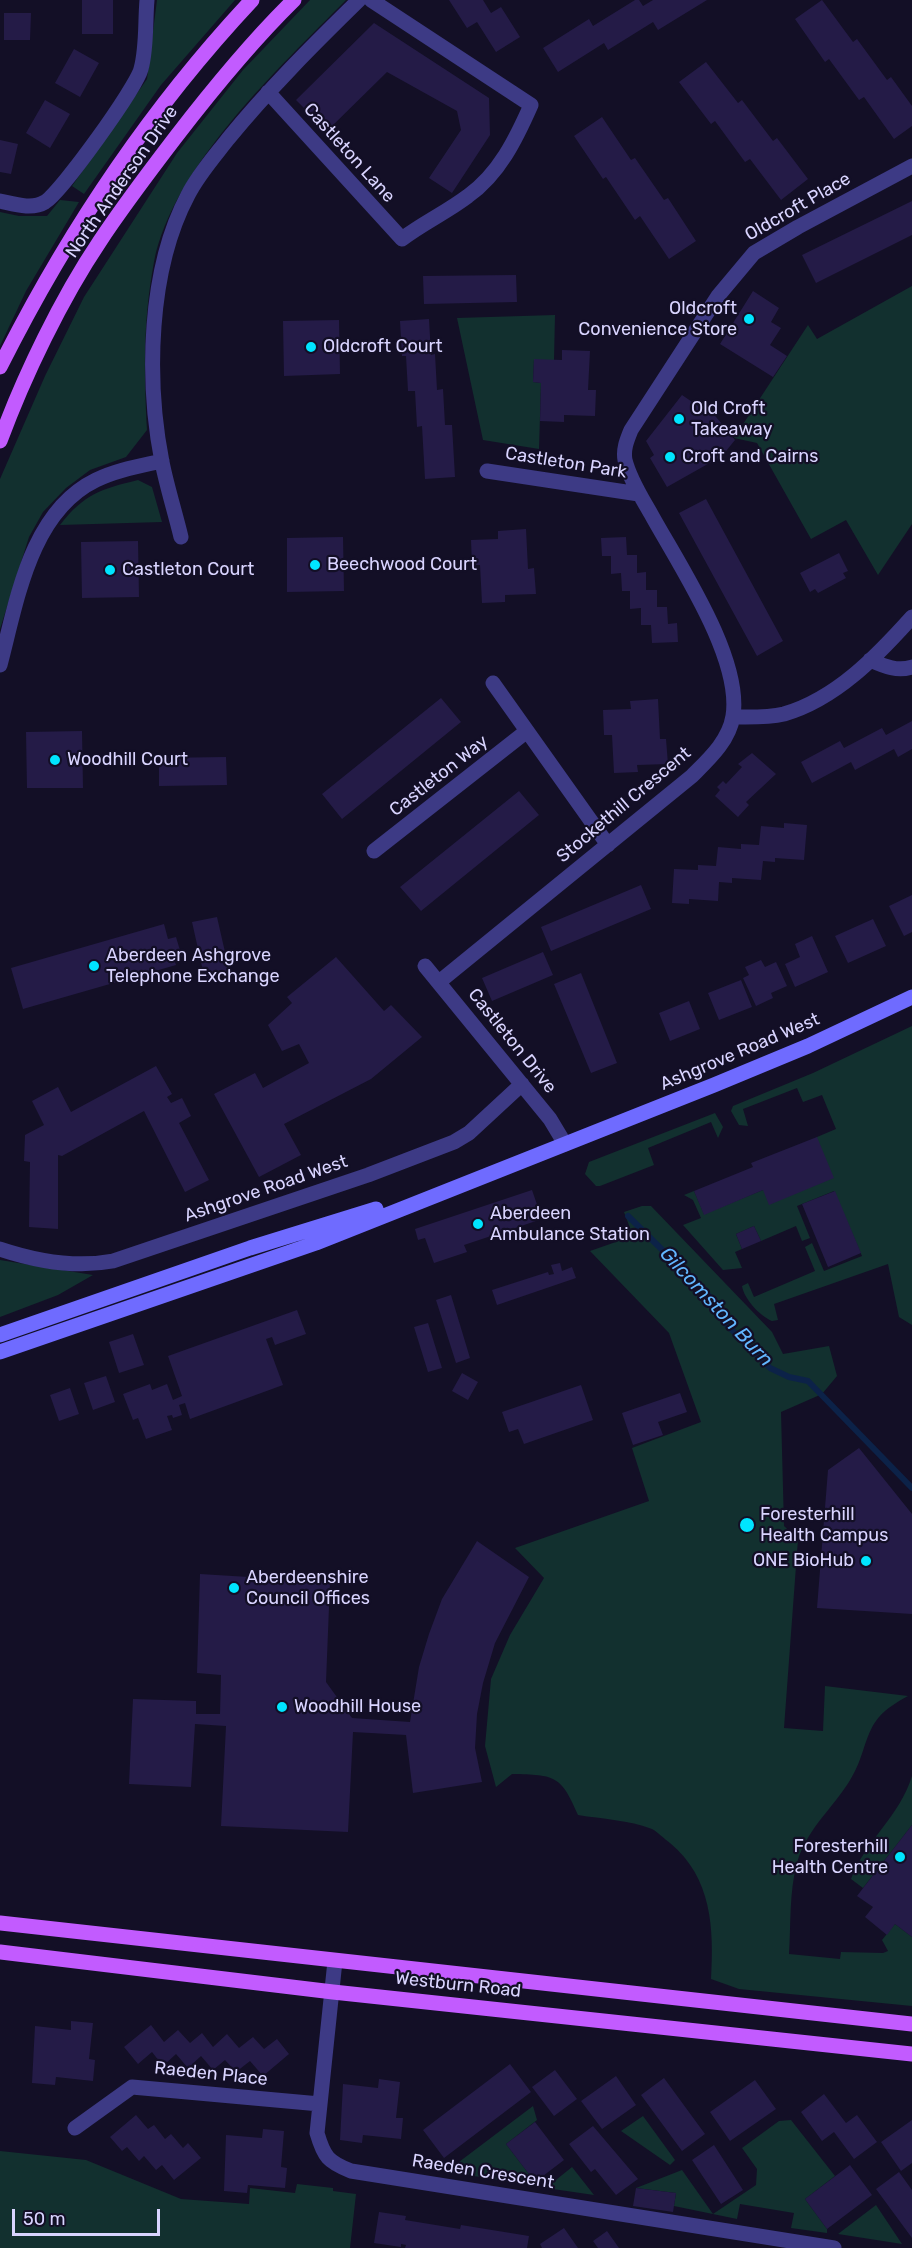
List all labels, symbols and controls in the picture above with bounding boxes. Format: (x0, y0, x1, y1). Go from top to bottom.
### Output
street label: Castleton Lane (299, 99, 399, 207)
street label: North Anderson Drive (61, 102, 183, 262)
street label: Oldcroft Place (741, 168, 855, 246)
place label: Oldcroft Convenience Store (578, 298, 737, 340)
marker: Oldcroft Convenience Store (742, 312, 756, 326)
place label: Oldcroft Court (323, 336, 442, 358)
marker: Oldcroft Court (304, 340, 318, 354)
place label: Old Croft Takeaway (691, 398, 772, 440)
marker: Old Croft Takeaway (672, 412, 686, 426)
street label: Castleton Park (504, 443, 628, 483)
place label: Croft and Cairns (682, 446, 818, 468)
marker: Croft and Cairns (663, 450, 677, 464)
place label: Beechwood Court (327, 554, 477, 576)
marker: Beechwood Court (308, 558, 322, 572)
place label: Castleton Court (122, 559, 254, 581)
marker: Castleton Court (103, 563, 117, 577)
street label: Castleton Way (386, 731, 492, 821)
street label: Stockethill Crescent (552, 743, 696, 867)
place label: Woodhill Court (67, 749, 188, 771)
marker: Woodhill Court (48, 753, 62, 767)
place label: Aberdeen Ashgrove Telephone Exchange (106, 945, 280, 988)
marker: Aberdeen Ashgrove Telephone Exchange (87, 959, 101, 973)
street label: Castleton Drive (463, 984, 561, 1098)
street label: Ashgrove Road West (657, 1009, 823, 1095)
street label: Ashgrove Road West (182, 1151, 350, 1227)
place label: Aberdeen Ambulance Station (490, 1203, 650, 1246)
marker: Aberdeen Ambulance Station (471, 1217, 485, 1231)
water label: Gilcomston Burn (654, 1242, 778, 1372)
place label: Foresterhill Health Campus (760, 1504, 888, 1546)
marker: Foresterhill Health Campus (738, 1516, 756, 1534)
place label: ONE BioHub (753, 1550, 854, 1572)
marker: ONE BioHub (859, 1554, 873, 1568)
place label: Aberdeenshire Council Offices (246, 1567, 370, 1610)
marker: Aberdeenshire Council Offices (227, 1581, 241, 1595)
place label: Woodhill House (294, 1696, 421, 1718)
marker: Woodhill House (275, 1700, 289, 1714)
place label: Foresterhill Health Centre (772, 1836, 888, 1878)
marker: Foresterhill Health Centre (893, 1850, 907, 1864)
street label: Westburn Road (394, 1968, 522, 2002)
street label: Raeden Place (153, 2057, 269, 2091)
street label: Raeden Crescent (410, 2150, 556, 2194)
scale bar (15, 2197, 164, 2235)
text: 50 m (23, 2208, 66, 2230)

